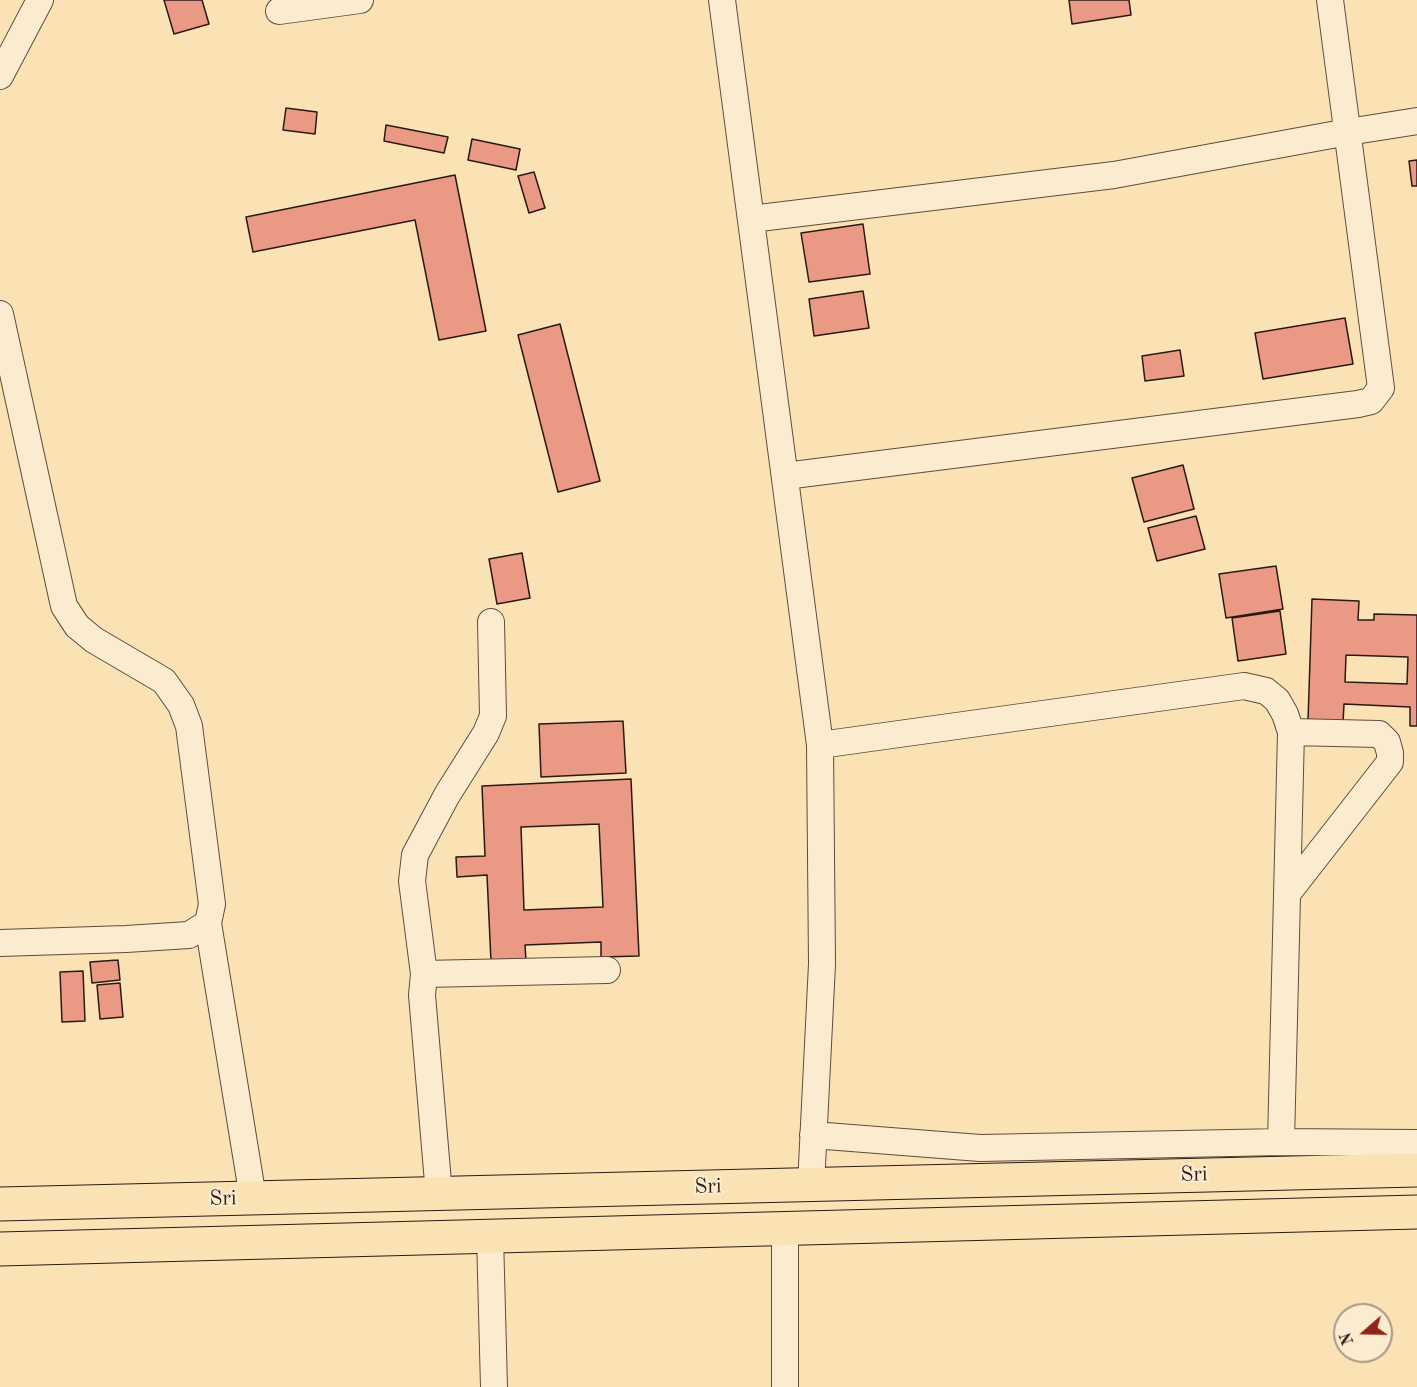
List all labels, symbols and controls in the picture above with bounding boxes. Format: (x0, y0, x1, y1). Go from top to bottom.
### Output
street label: Sri (1180, 1162, 1208, 1188)
street label: Sri (694, 1174, 722, 1200)
street label: Sri (209, 1186, 237, 1212)
north arrow (1333, 1303, 1393, 1363)
text: N (1338, 1330, 1358, 1347)

